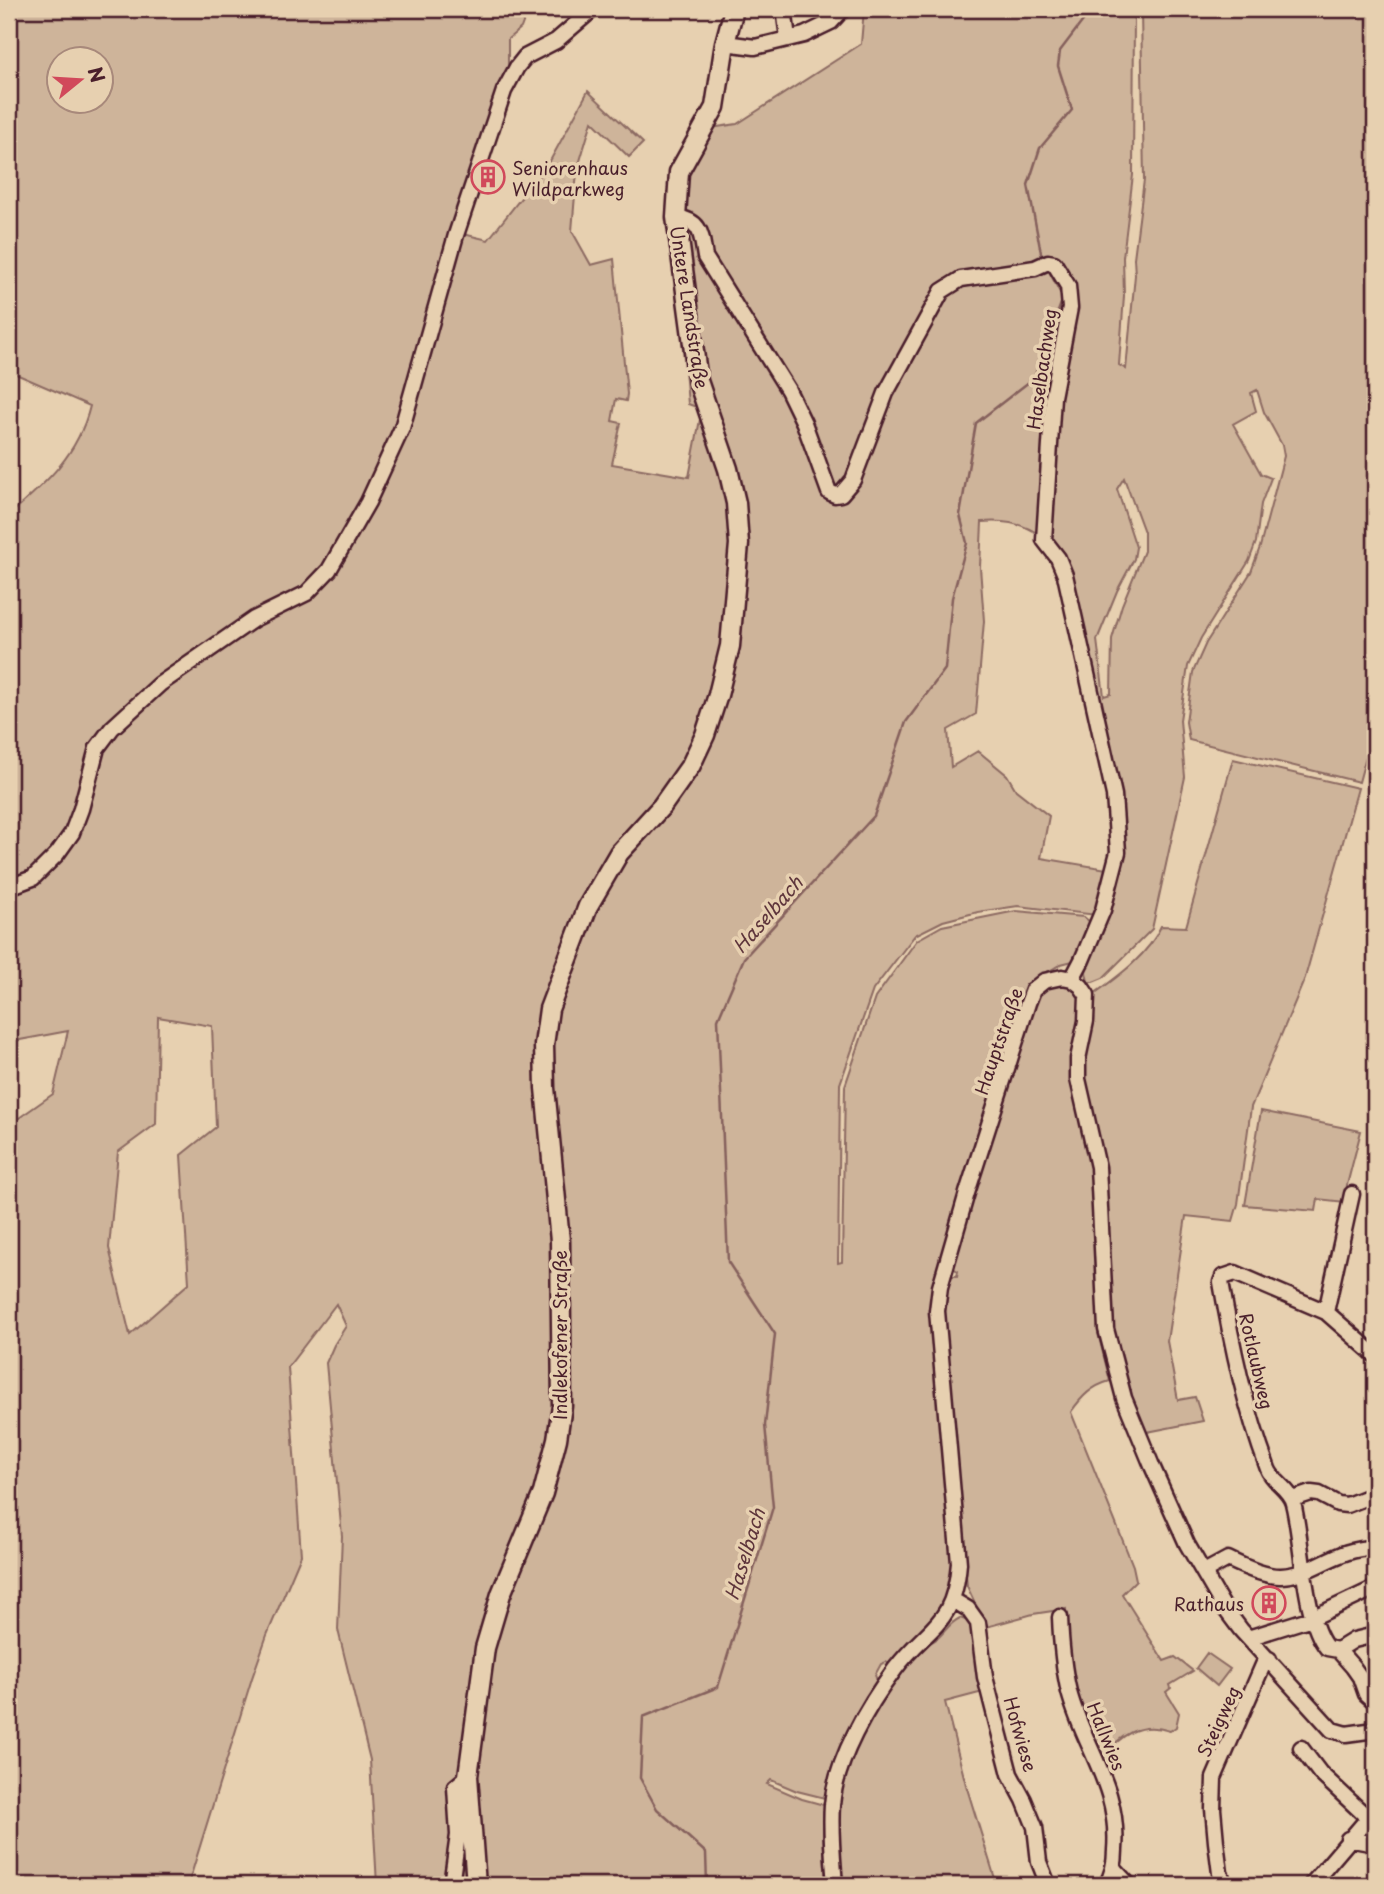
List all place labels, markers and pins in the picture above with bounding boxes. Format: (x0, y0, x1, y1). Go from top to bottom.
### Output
place label: Seniorenhaus Wildparkweg (512, 154, 628, 202)
building icon: Seniorenhaus Wildparkweg (469, 158, 507, 196)
building icon: Rathaus (1250, 1584, 1288, 1622)
place label: Rathaus (1174, 1590, 1244, 1617)

